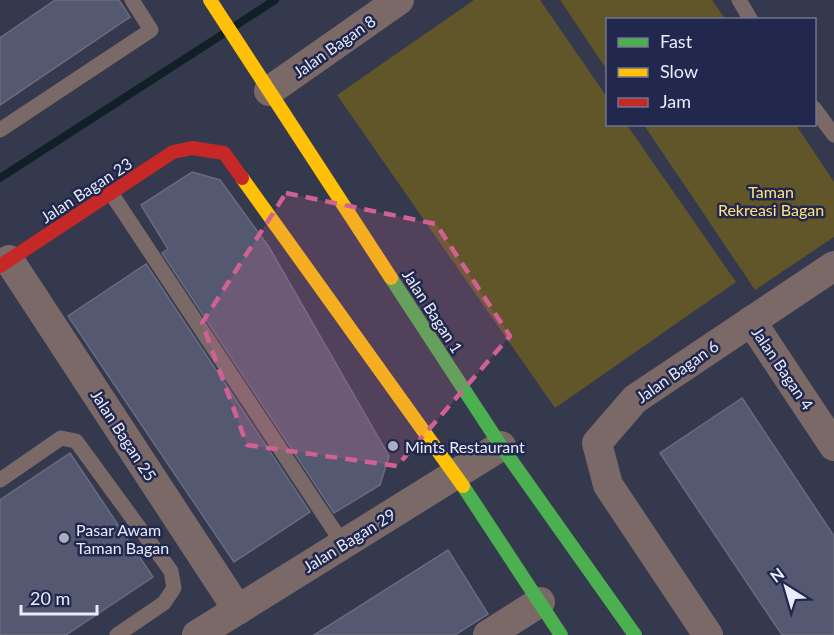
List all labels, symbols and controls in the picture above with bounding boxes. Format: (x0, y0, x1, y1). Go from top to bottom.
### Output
street label: Jalan Bagan 8 (289, 11, 379, 81)
legend (606, 18, 816, 126)
text: Fast (660, 30, 693, 52)
text: Slow (660, 60, 698, 82)
text: Jam (660, 90, 691, 112)
street label: Jalan Bagan 23 (37, 153, 135, 227)
park label: Taman Rekreasi Bagan (718, 182, 824, 219)
street label: Jalan Bagan 1 (399, 266, 467, 356)
street label: Jalan Bagan 4 (748, 323, 818, 413)
street label: Jalan Bagan 6 (632, 336, 722, 406)
street label: Jalan Bagan 25 (87, 386, 161, 484)
place label: Mints Restaurant (405, 437, 525, 456)
marker: Mints Restaurant (386, 439, 400, 453)
street label: Jalan Bagan 29 (299, 504, 399, 576)
place label: Pasar Awam Taman Bagan (76, 520, 169, 557)
marker: Pasar Awam Taman Bagan (57, 531, 71, 545)
north arrow (756, 557, 816, 617)
text: N (766, 563, 787, 586)
scale bar (21, 578, 98, 616)
text: 20 m (30, 587, 70, 609)

